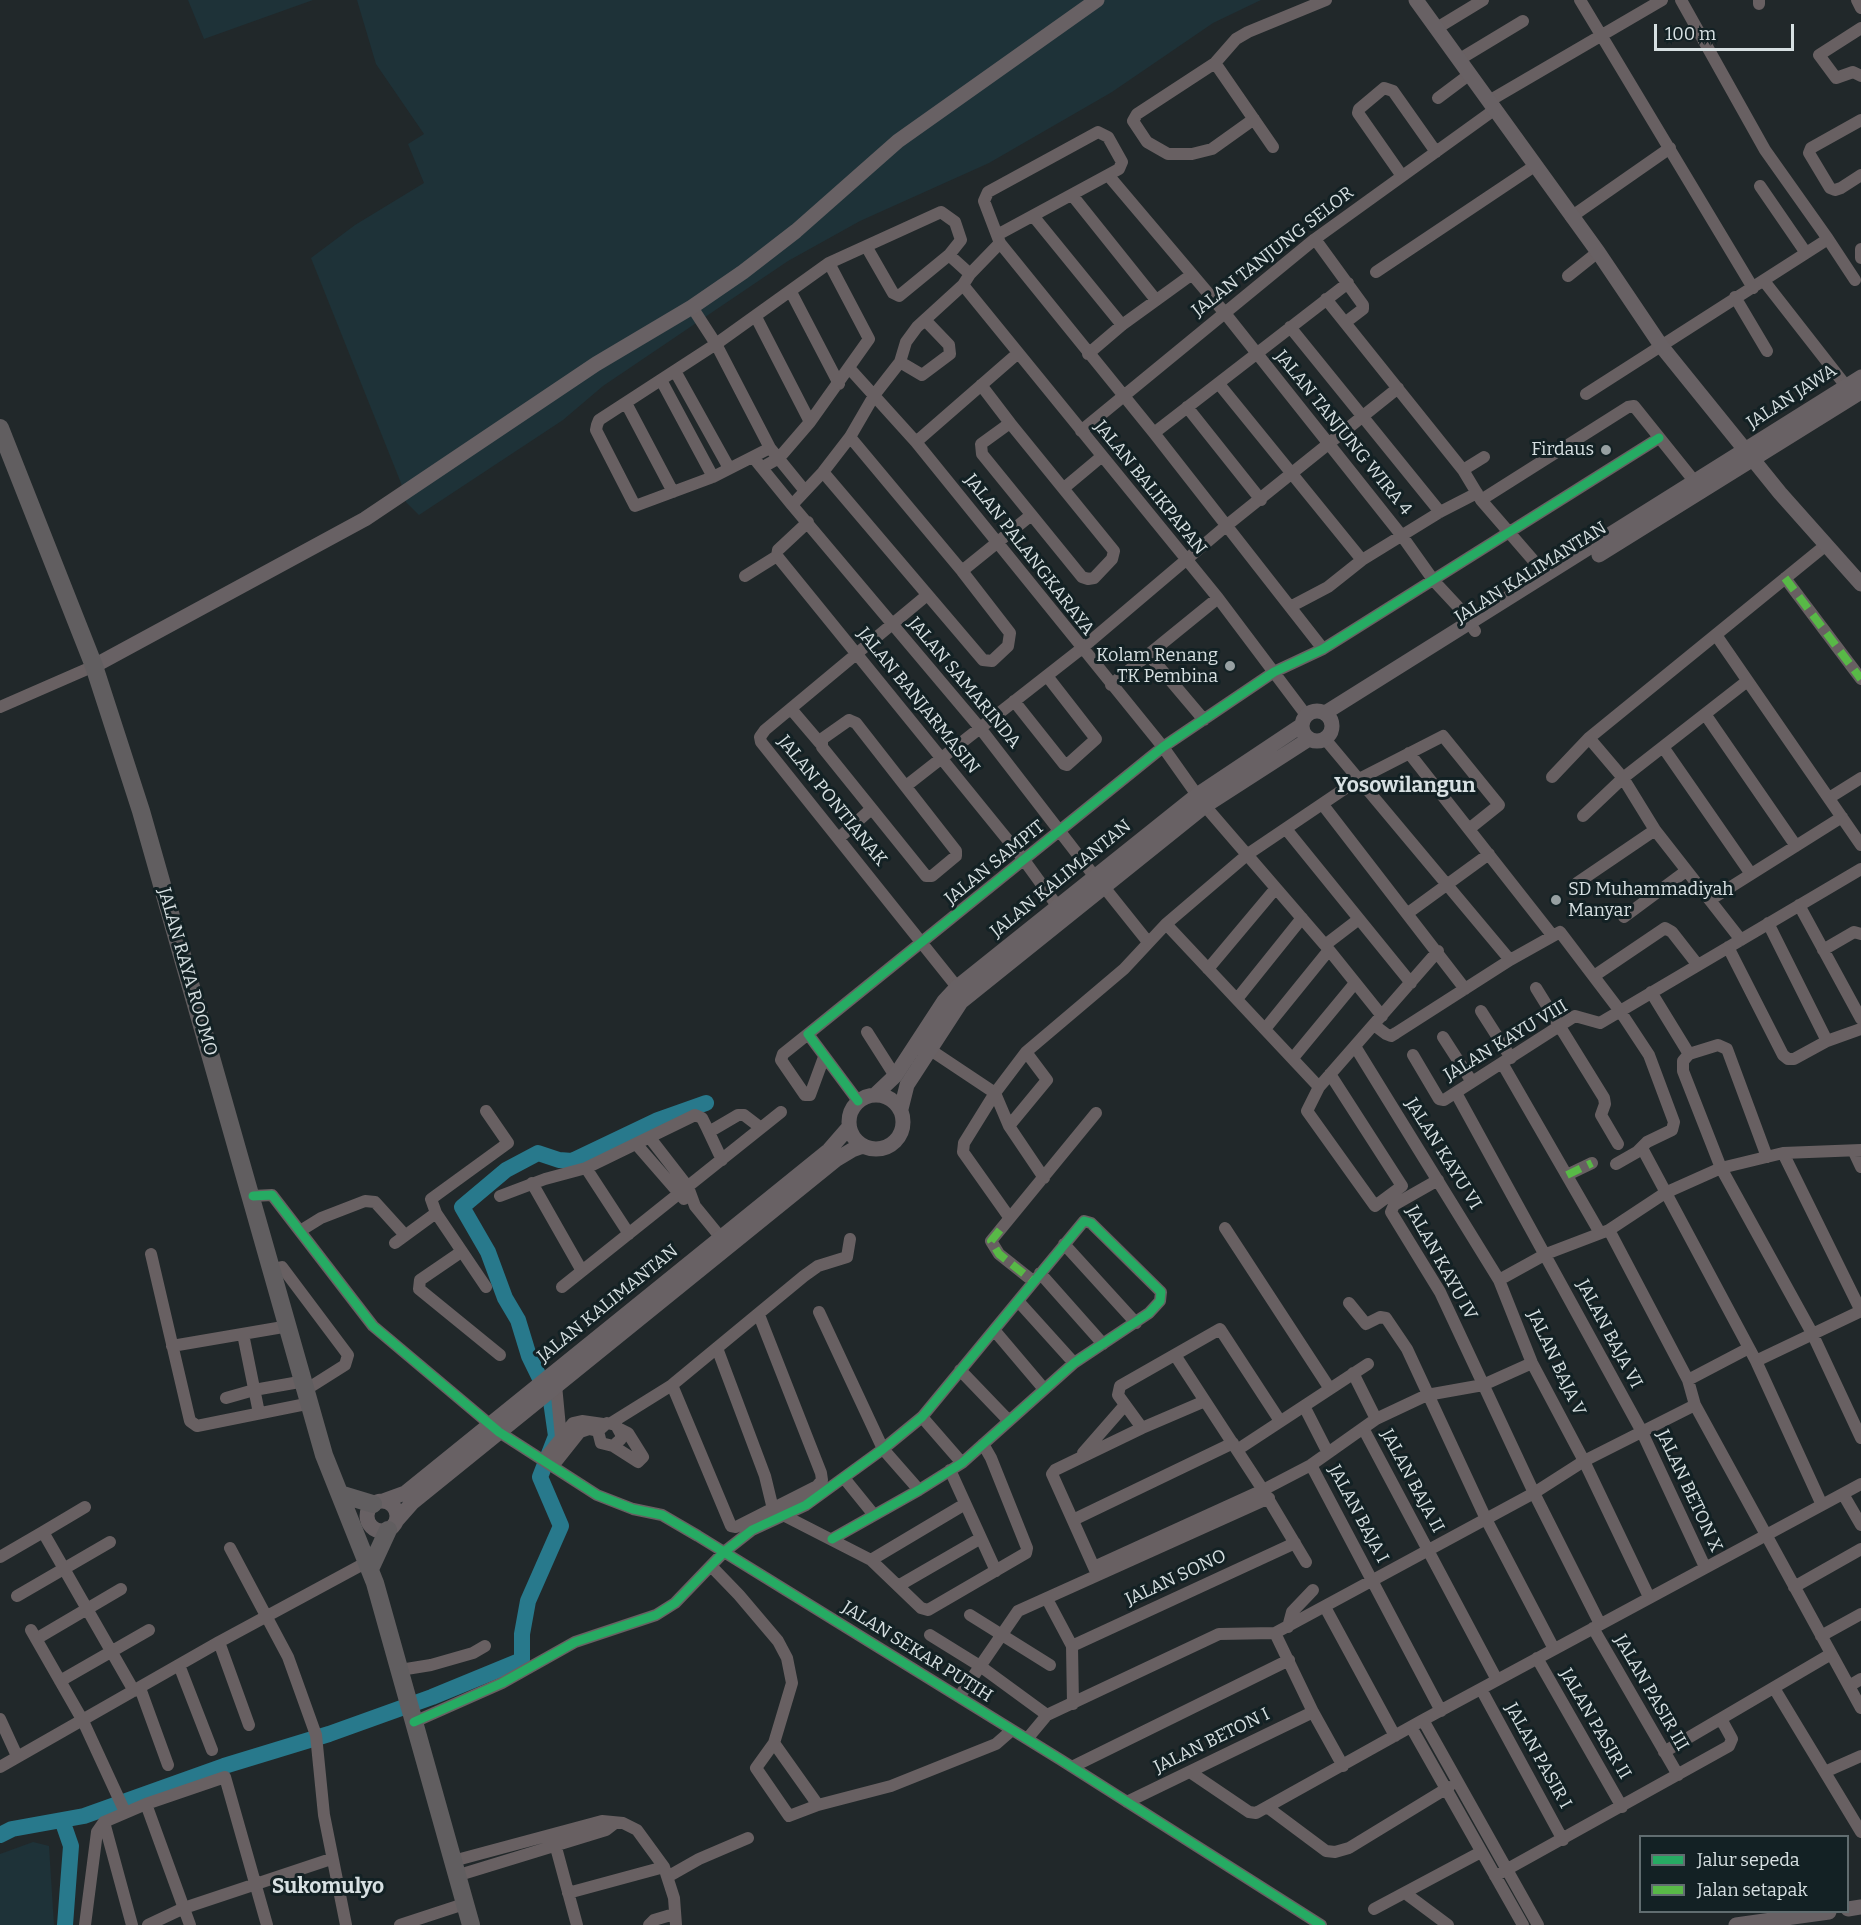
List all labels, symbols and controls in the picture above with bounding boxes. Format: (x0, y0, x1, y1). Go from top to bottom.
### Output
scale bar (1657, 12, 1796, 50)
text: 100 m (1665, 23, 1716, 45)
street label: JALAN TANJUNG SELOR (1188, 182, 1358, 322)
street label: JALAN TANJUNG WIRA 4 (1270, 346, 1416, 520)
street label: JALAN JAWA (1743, 360, 1841, 434)
street label: JALAN BALIKPAPAN (1089, 416, 1211, 560)
place label: Firdaus (1531, 439, 1594, 461)
marker: Firdaus (1599, 443, 1613, 457)
street label: JALAN PALANGKARAYA (959, 470, 1099, 640)
street label: JALAN KALIMANTAN (1451, 517, 1611, 629)
street label: JALAN SAMARINDA (903, 613, 1025, 753)
street label: JALAN BANJARMASIN (852, 623, 984, 779)
place label: Kolam Renang TK Pembina (1096, 645, 1218, 688)
marker: Kolam Renang TK Pembina (1223, 659, 1237, 673)
street label: JALAN PONTIANAK (773, 731, 891, 871)
district label: Yosowilangun (1334, 773, 1476, 799)
street label: JALAN SAMPIT (941, 816, 1049, 910)
street label: JALAN KALIMANTAN (986, 816, 1136, 942)
place label: SD Muhammadiyah Manyar (1568, 879, 1733, 922)
street label: JALAN RAYA ROOMO (153, 885, 221, 1059)
marker: SD Muhammadiyah Manyar (1549, 893, 1563, 907)
street label: JALAN KAYU VIII (1440, 996, 1572, 1086)
street label: JALAN KAYU VI (1400, 1094, 1486, 1214)
street label: JALAN KAYU IV (1401, 1202, 1481, 1324)
street label: JALAN KALIMANTAN (533, 1241, 683, 1367)
street label: JALAN BAJA VI (1571, 1276, 1647, 1392)
street label: JALAN BAJA V (1522, 1307, 1590, 1419)
street label: JALAN BAJA II (1376, 1426, 1448, 1536)
street label: JALAN BETON X (1651, 1427, 1727, 1555)
street label: JALAN BAJA I (1323, 1461, 1393, 1567)
street label: JALAN SONO (1122, 1545, 1230, 1611)
street label: JALAN SEKAR PUTIH (838, 1597, 996, 1707)
street label: JALAN PASIR III (1609, 1631, 1693, 1755)
street label: JALAN PASIR II (1555, 1665, 1635, 1783)
street label: JALAN PASIR I (1500, 1699, 1576, 1813)
street label: JALAN BETON I (1151, 1704, 1273, 1778)
legend (1639, 1835, 1849, 1913)
text: Jalur sepeda (1697, 1849, 1800, 1871)
district label: Sukomulyo (272, 1874, 384, 1900)
text: Jalan setapak (1697, 1879, 1808, 1901)

